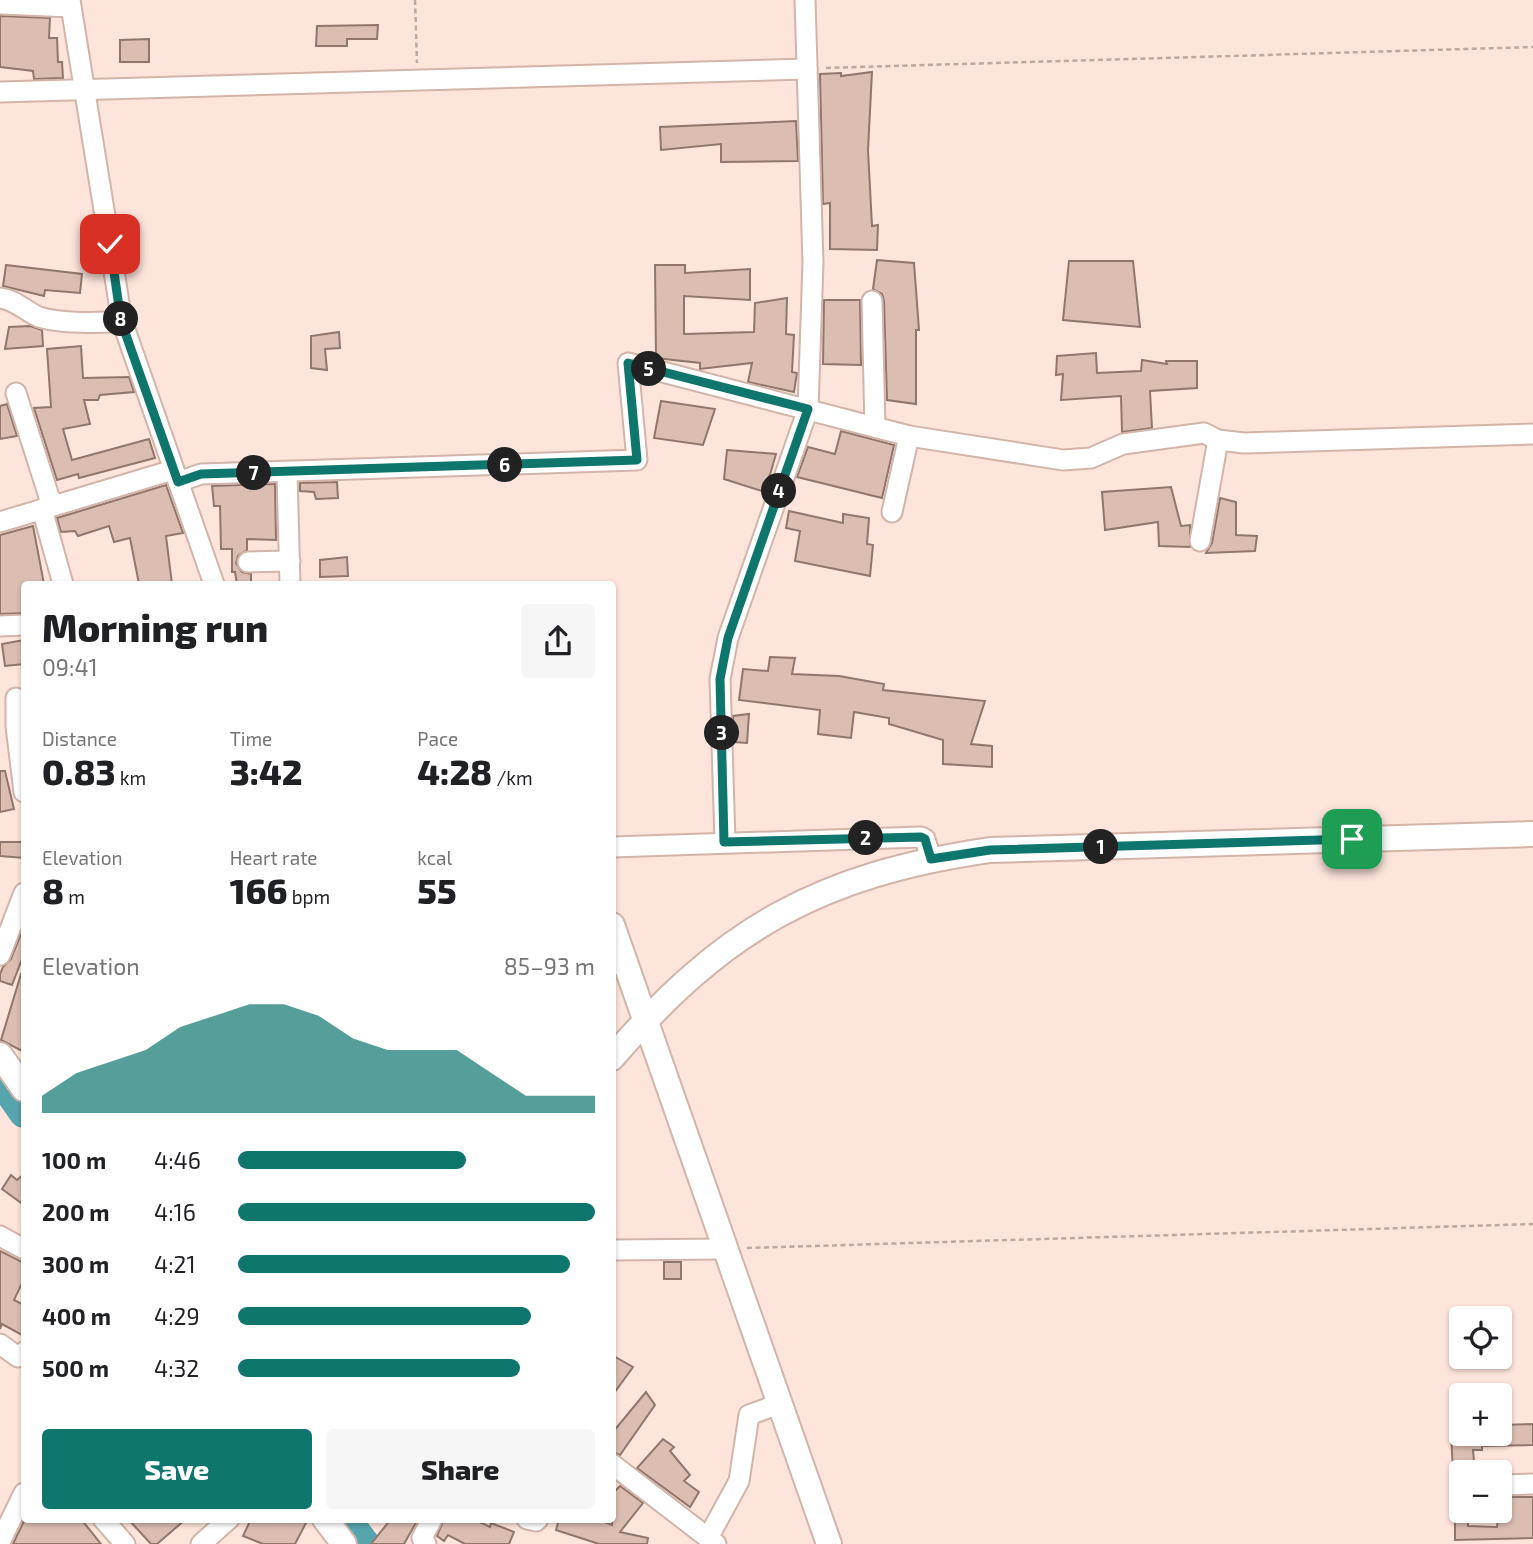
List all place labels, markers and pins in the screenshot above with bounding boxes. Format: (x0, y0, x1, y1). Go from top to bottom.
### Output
pin (80, 214, 140, 274)
pin: 8 (104, 302, 138, 336)
pin: 5 (632, 352, 666, 386)
pin: 6 (488, 448, 522, 482)
pin: 7 (236, 456, 272, 490)
pin: 4 (762, 474, 796, 508)
pin: 3 (704, 716, 740, 750)
pin (1322, 809, 1382, 869)
pin: 2 (848, 820, 884, 856)
pin: 1 (1084, 830, 1118, 864)

